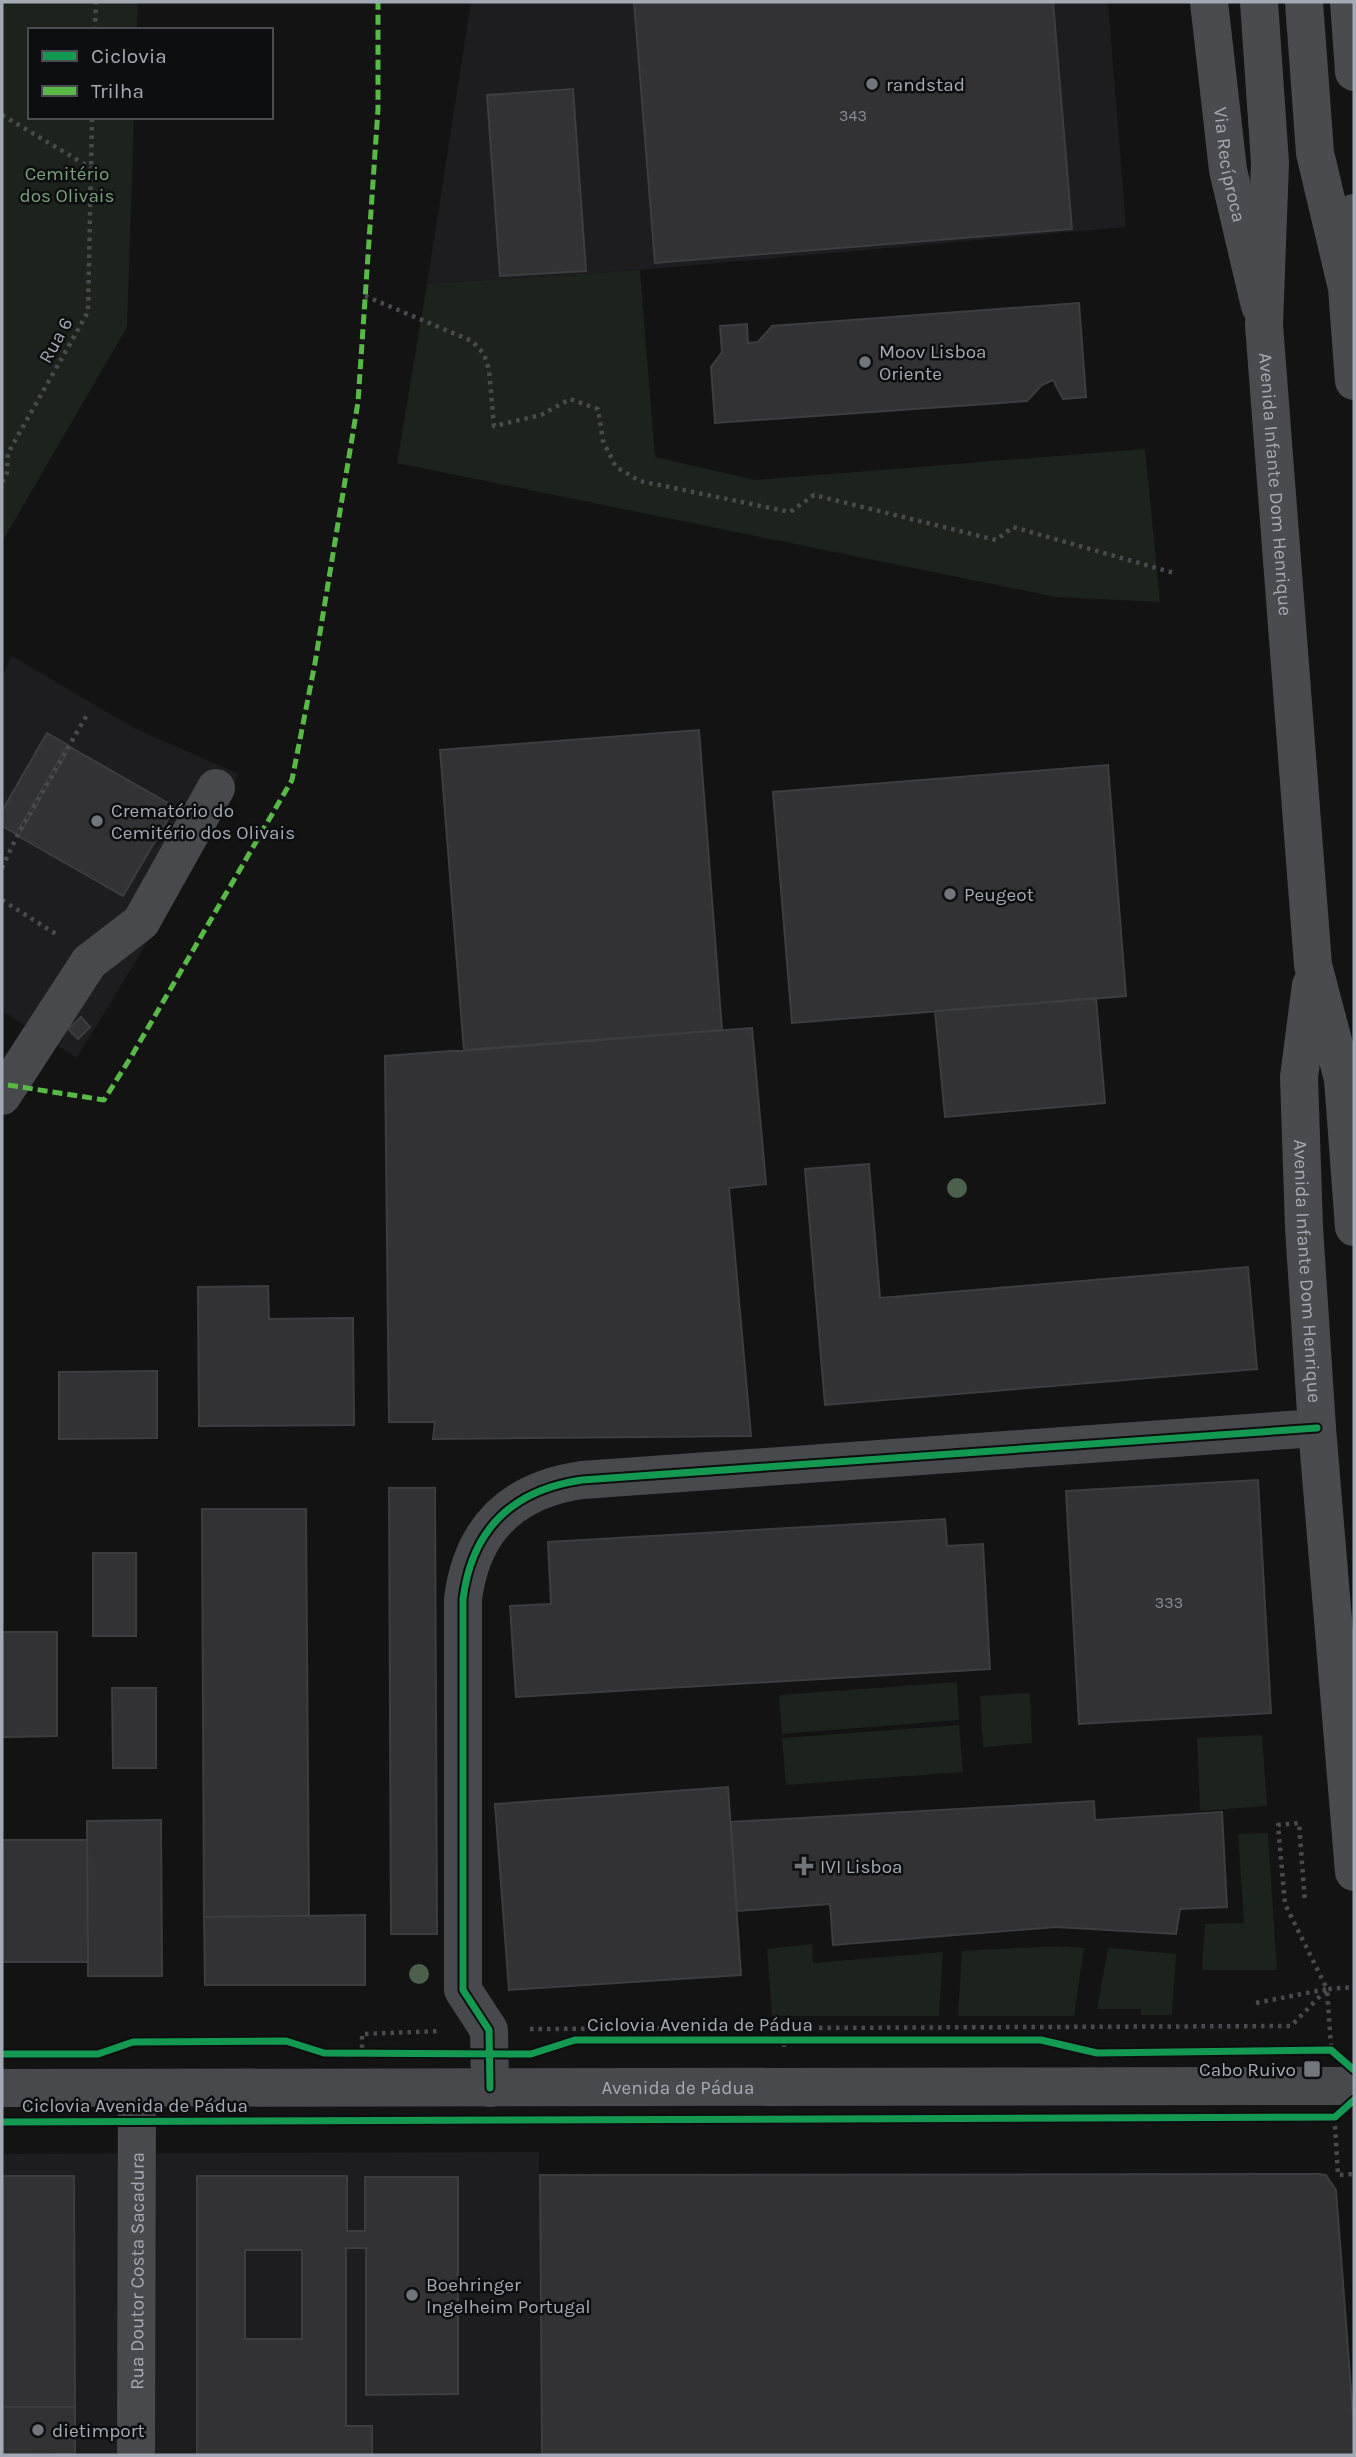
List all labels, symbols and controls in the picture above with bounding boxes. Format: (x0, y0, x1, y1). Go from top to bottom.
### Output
legend (28, 28, 273, 119)
text: Ciclovia (91, 44, 167, 68)
place label: randstad (886, 74, 965, 96)
marker: randstad (864, 76, 880, 92)
text: Trilha (91, 79, 144, 103)
house number: 343 (839, 106, 867, 125)
street label: Via Recíproca (1209, 106, 1250, 225)
park label: Cemitério dos Olivais (19, 163, 115, 207)
street label: Rua 6 (34, 314, 77, 367)
place label: Moov Lisboa Oriente (879, 341, 987, 385)
street label: Avenida Infante Dom Henrique (1254, 352, 1296, 617)
marker: Moov Lisboa Oriente (857, 354, 873, 370)
place label: Crematório do Cemitério dos Olivais (111, 800, 295, 844)
marker: Crematório do Cemitério dos Olivais (89, 813, 105, 829)
place label: Peugeot (964, 884, 1034, 906)
marker: Peugeot (942, 886, 958, 902)
street label: Avenida Infante Dom Henrique (1289, 1139, 1325, 1404)
house number: 333 (1155, 1593, 1183, 1612)
marker: IVI Lisboa (794, 1856, 814, 1876)
place label: IVI Lisboa (820, 1856, 902, 1878)
street label: Ciclovia Avenida de Pádua (587, 2014, 813, 2036)
place label: Cabo Ruivo (1199, 2059, 1296, 2081)
marker: Cabo Ruivo (1302, 2059, 1322, 2079)
street label: Avenida de Pádua (601, 2077, 755, 2099)
street label: Ciclovia Avenida de Pádua (22, 2095, 248, 2117)
street label: Rua Doutor Costa Sacadura (126, 2152, 149, 2390)
place label: Boehringer Ingelheim Portugal (426, 2274, 591, 2318)
marker: Boehringer Ingelheim Portugal (404, 2287, 420, 2303)
place label: dietimport (52, 2420, 145, 2442)
marker: dietimport (30, 2422, 46, 2438)

